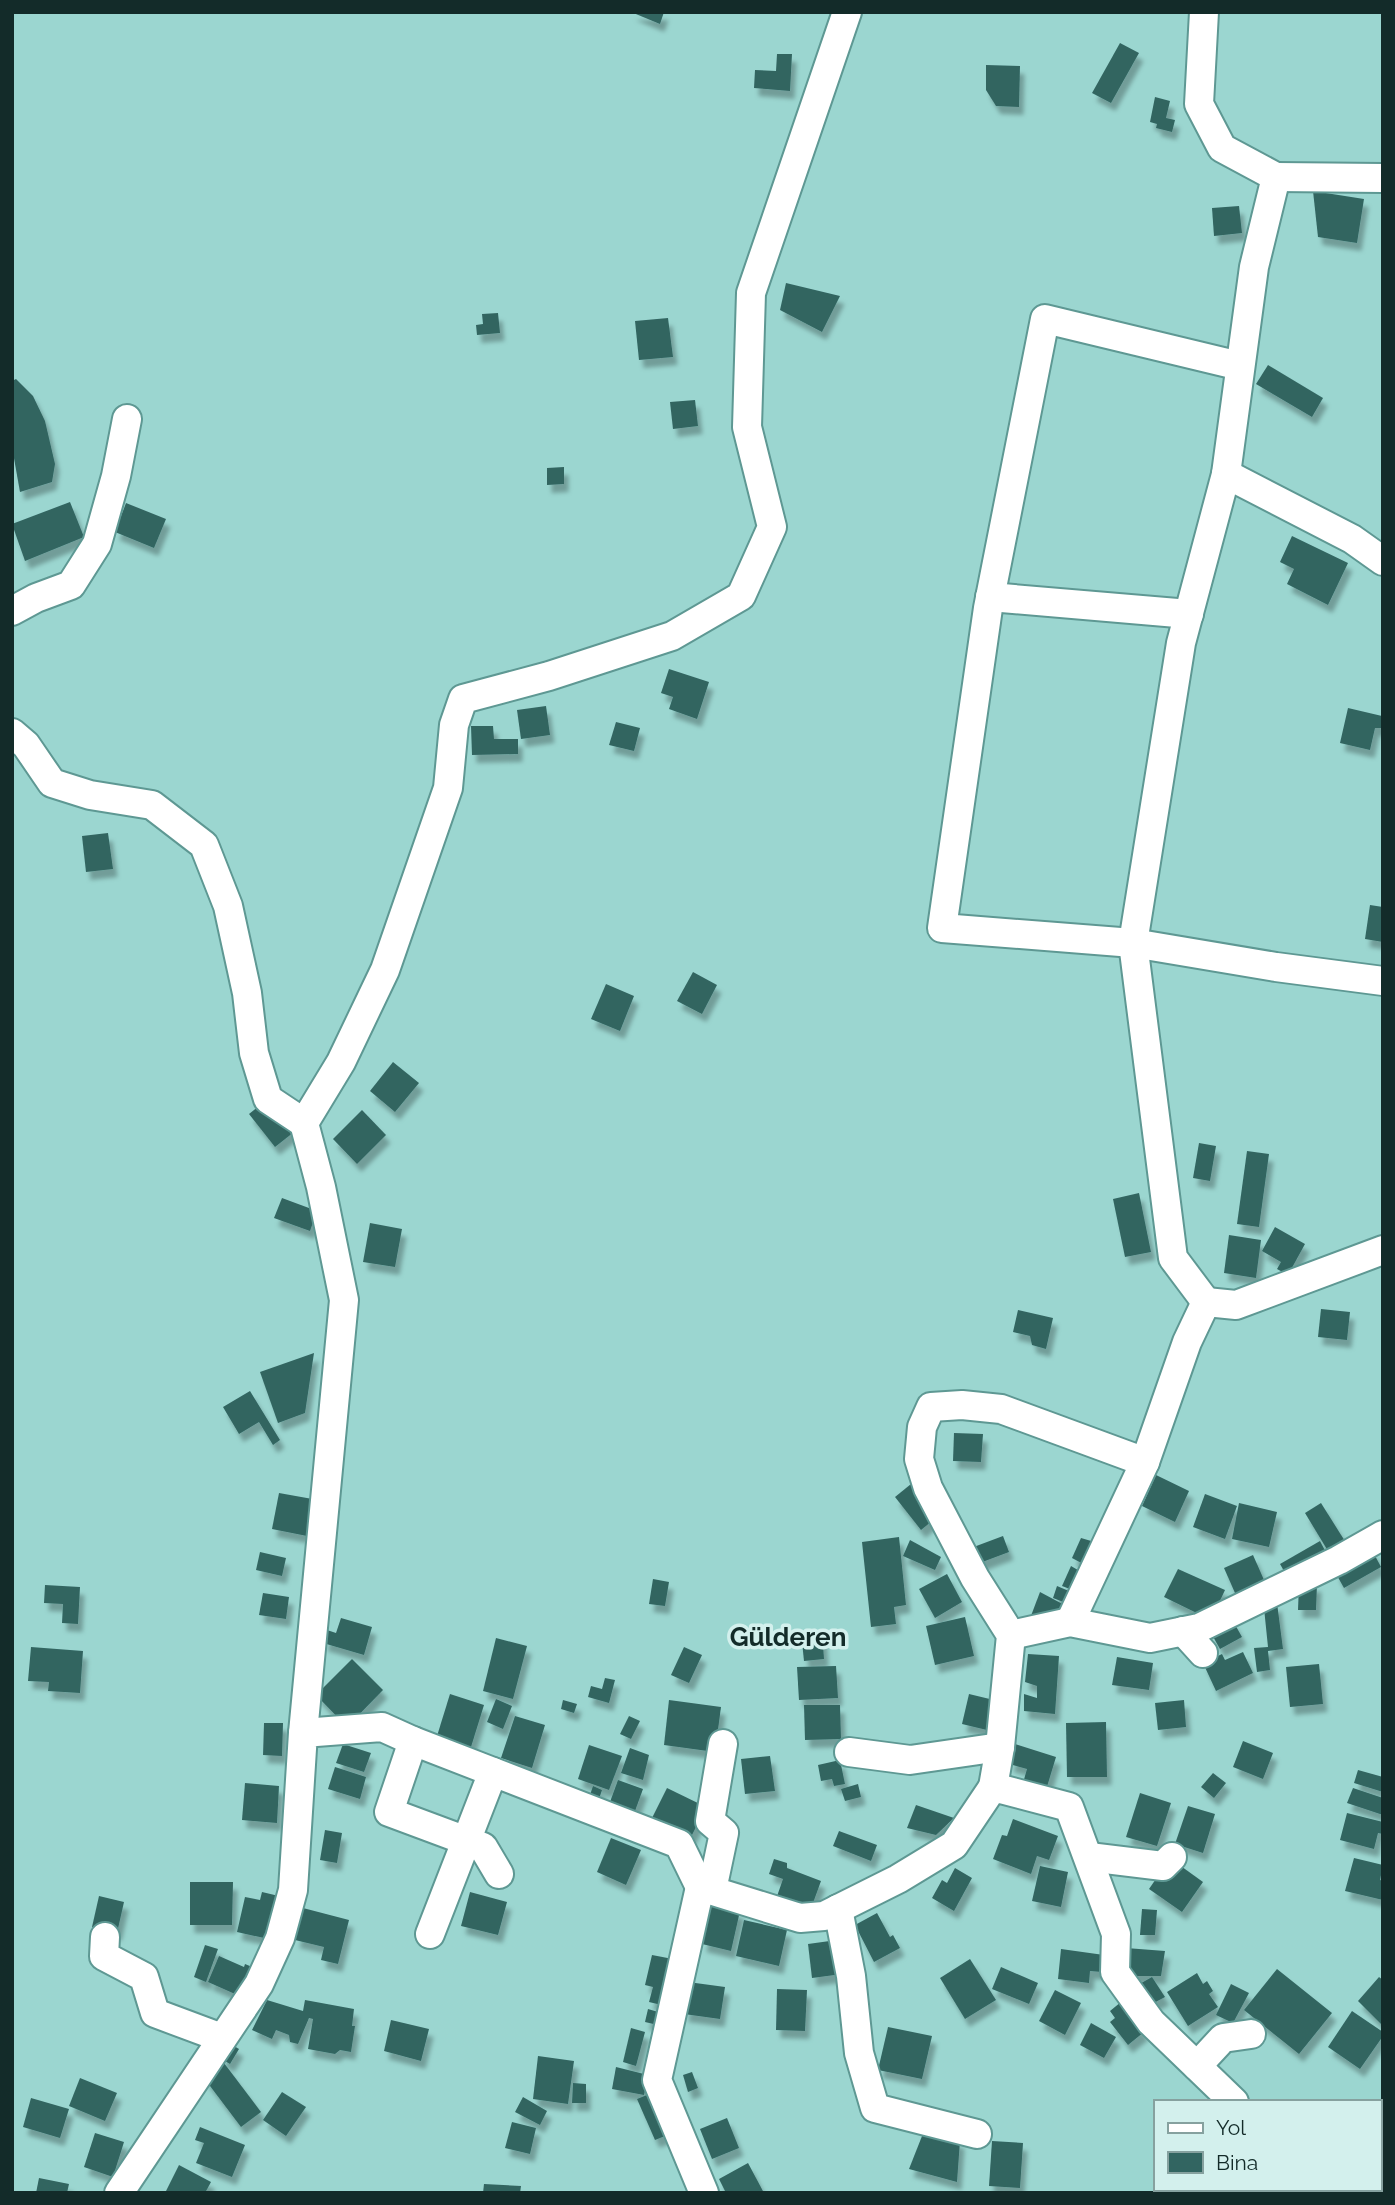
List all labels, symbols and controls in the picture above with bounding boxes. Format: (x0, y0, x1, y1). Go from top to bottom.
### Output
district label: Gülderen (730, 1622, 846, 1652)
legend (1154, 2100, 1381, 2191)
text: Yol (1216, 2115, 1246, 2140)
text: Bina (1216, 2150, 1258, 2175)

